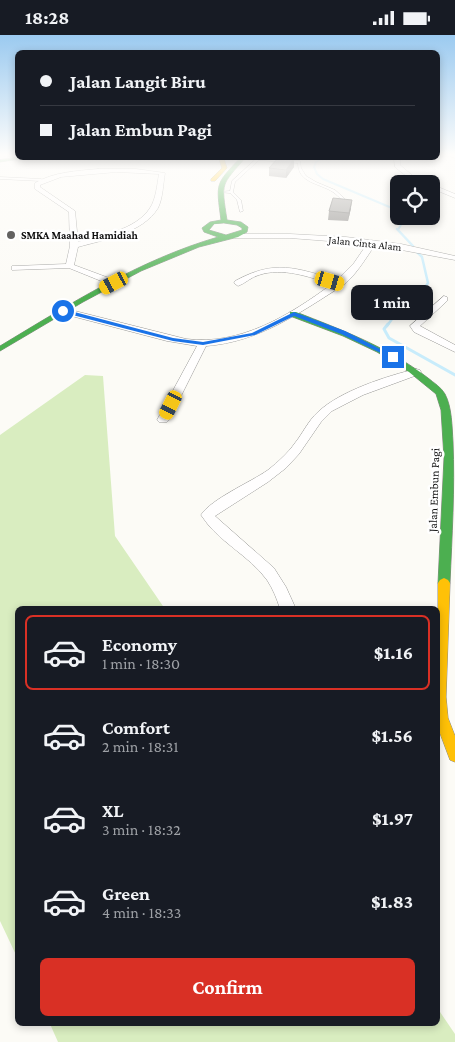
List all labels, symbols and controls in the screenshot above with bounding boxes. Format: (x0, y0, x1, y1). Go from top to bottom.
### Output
text: 18:28 (25, 7, 69, 28)
text: Jalan Langit Biru (70, 71, 206, 92)
text: Jalan Embun Pagi (70, 119, 212, 140)
map controls (390, 175, 440, 225)
button: locate (390, 175, 440, 225)
marker: SMKA Maahad Hamidiah (5, 229, 17, 241)
place label: SMKA Maahad Hamidiah (21, 229, 139, 241)
street label: Jalan Cinta Alam (327, 233, 402, 254)
car (97, 269, 130, 297)
car (313, 270, 346, 292)
callout: 1 min (352, 285, 434, 319)
text: 1 min (374, 294, 410, 311)
route start (52, 300, 74, 322)
route end (382, 346, 404, 368)
car (157, 388, 184, 422)
street label: Jalan Embun Pagi (425, 448, 442, 533)
icon: car (42, 630, 87, 675)
text: Economy (102, 634, 177, 655)
text: $1.16 (374, 642, 413, 663)
text: 1 min · 18:30 (102, 655, 180, 672)
icon: car (42, 713, 87, 758)
text: Comfort (102, 717, 170, 738)
text: $1.56 (371, 725, 413, 746)
text: 2 min · 18:31 (102, 738, 179, 755)
icon: car (42, 796, 87, 841)
text: XL (102, 800, 124, 821)
text: $1.97 (372, 808, 413, 829)
text: 3 min · 18:32 (102, 821, 181, 838)
icon: car (42, 879, 87, 924)
text: Green (102, 883, 150, 904)
text: $1.83 (371, 891, 413, 912)
text: 4 min · 18:33 (102, 904, 181, 921)
button: Confirm (40, 958, 415, 1016)

